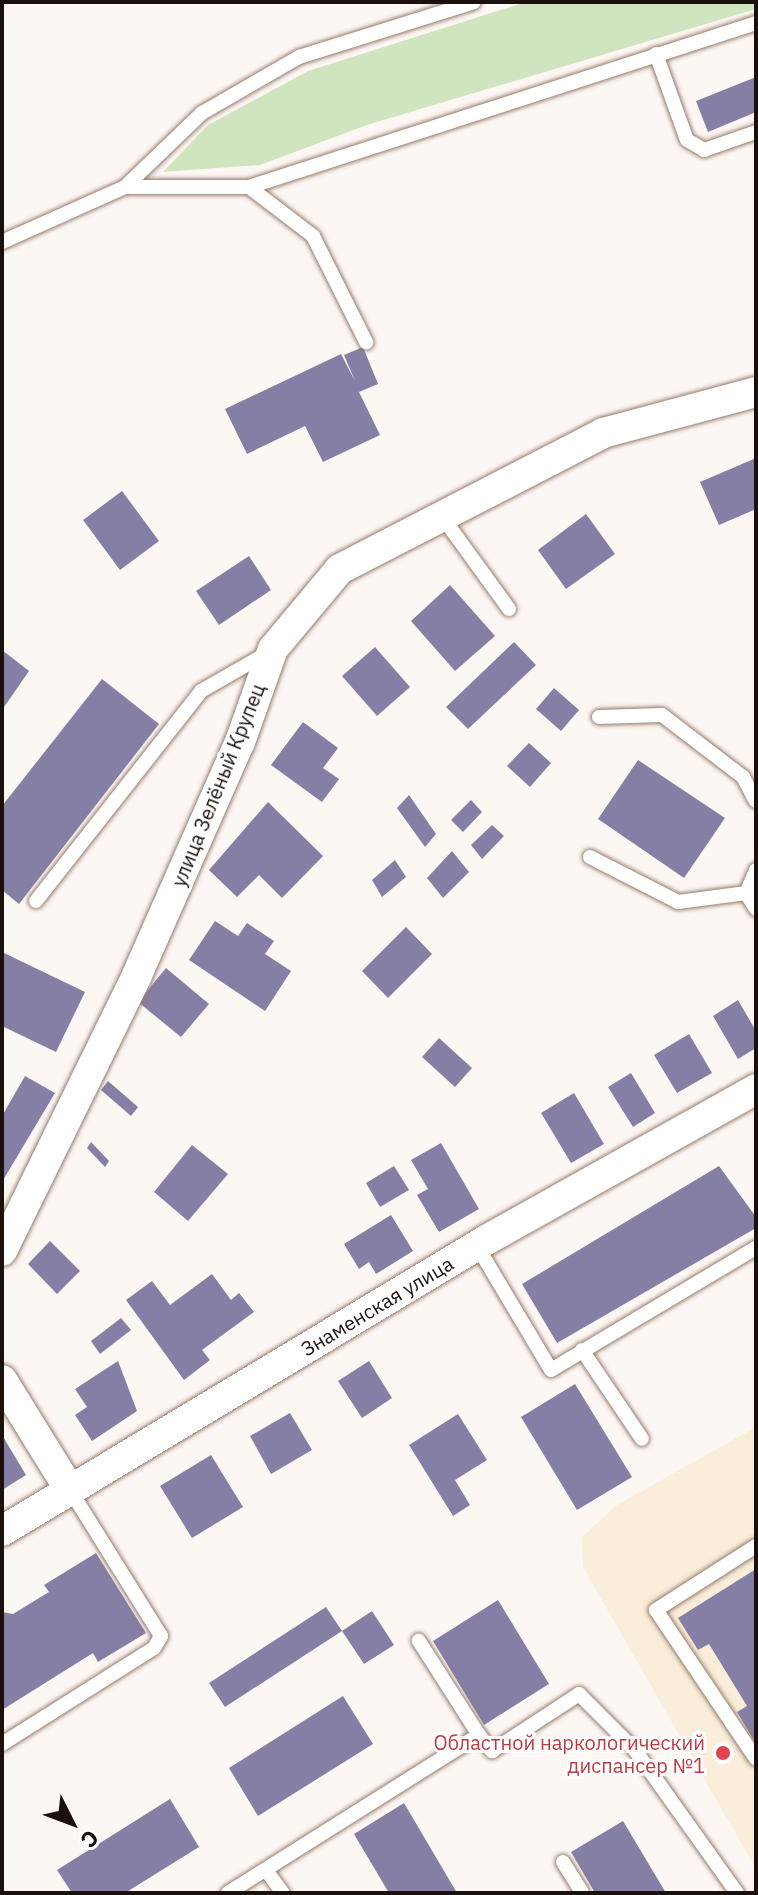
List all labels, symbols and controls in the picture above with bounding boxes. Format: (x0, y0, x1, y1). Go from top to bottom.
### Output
street label: улица Зелёный Крупец (166, 680, 270, 890)
street label: Знаменская улица (297, 1251, 457, 1361)
place label: Областной наркологический диспансер №1 (434, 1730, 705, 1777)
marker: Областной наркологический диспансер №1 (712, 1742, 734, 1764)
north arrow (32, 1783, 112, 1863)
text: С (75, 1824, 106, 1854)

